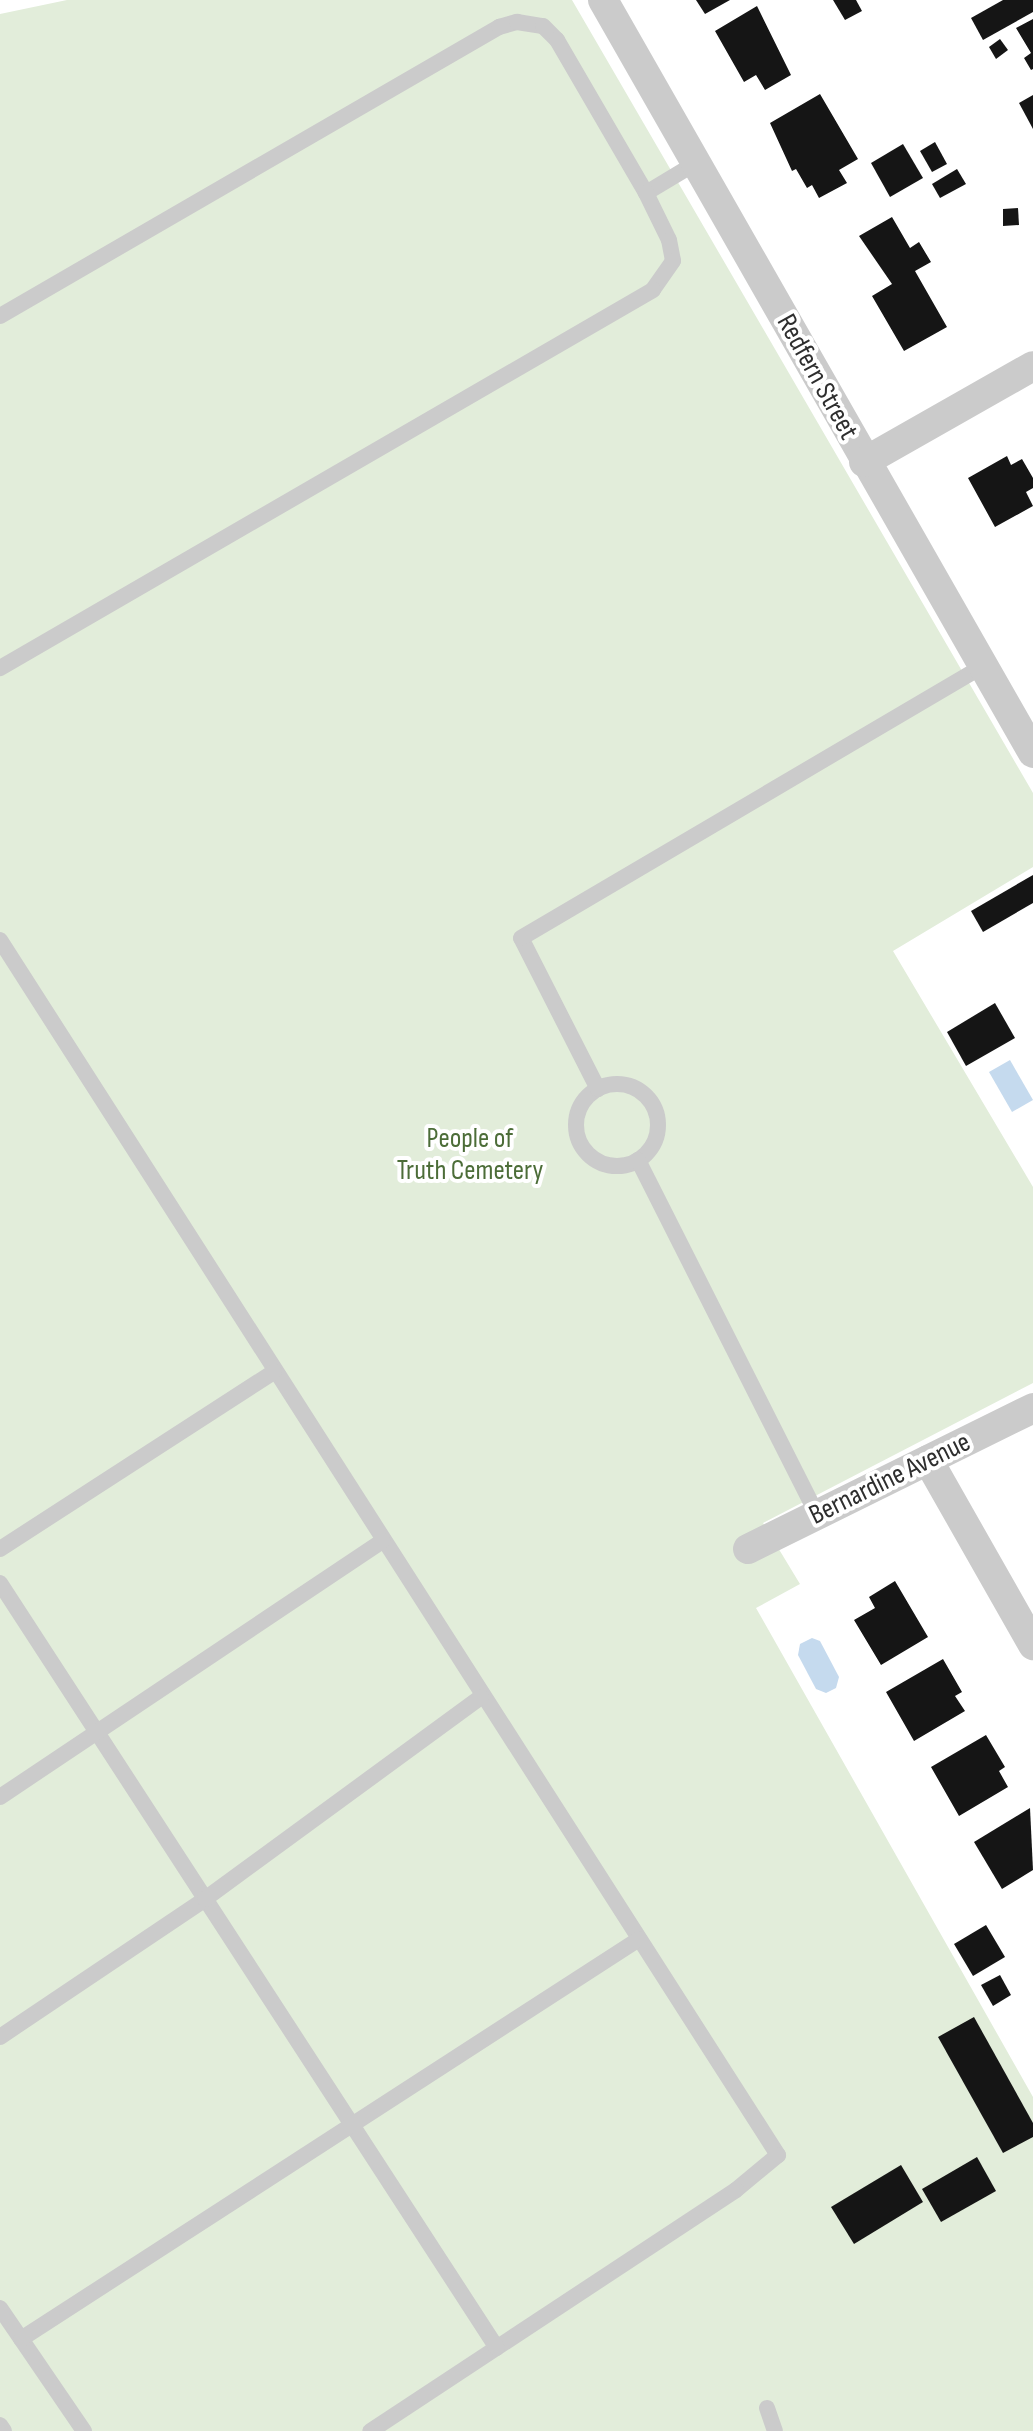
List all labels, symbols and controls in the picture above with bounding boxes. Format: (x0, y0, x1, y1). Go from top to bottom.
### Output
street label: Redfern Street (769, 309, 865, 445)
park label: People of Truth Cemetery (397, 1122, 543, 1188)
street label: Bernardine Avenue (804, 1426, 976, 1532)

